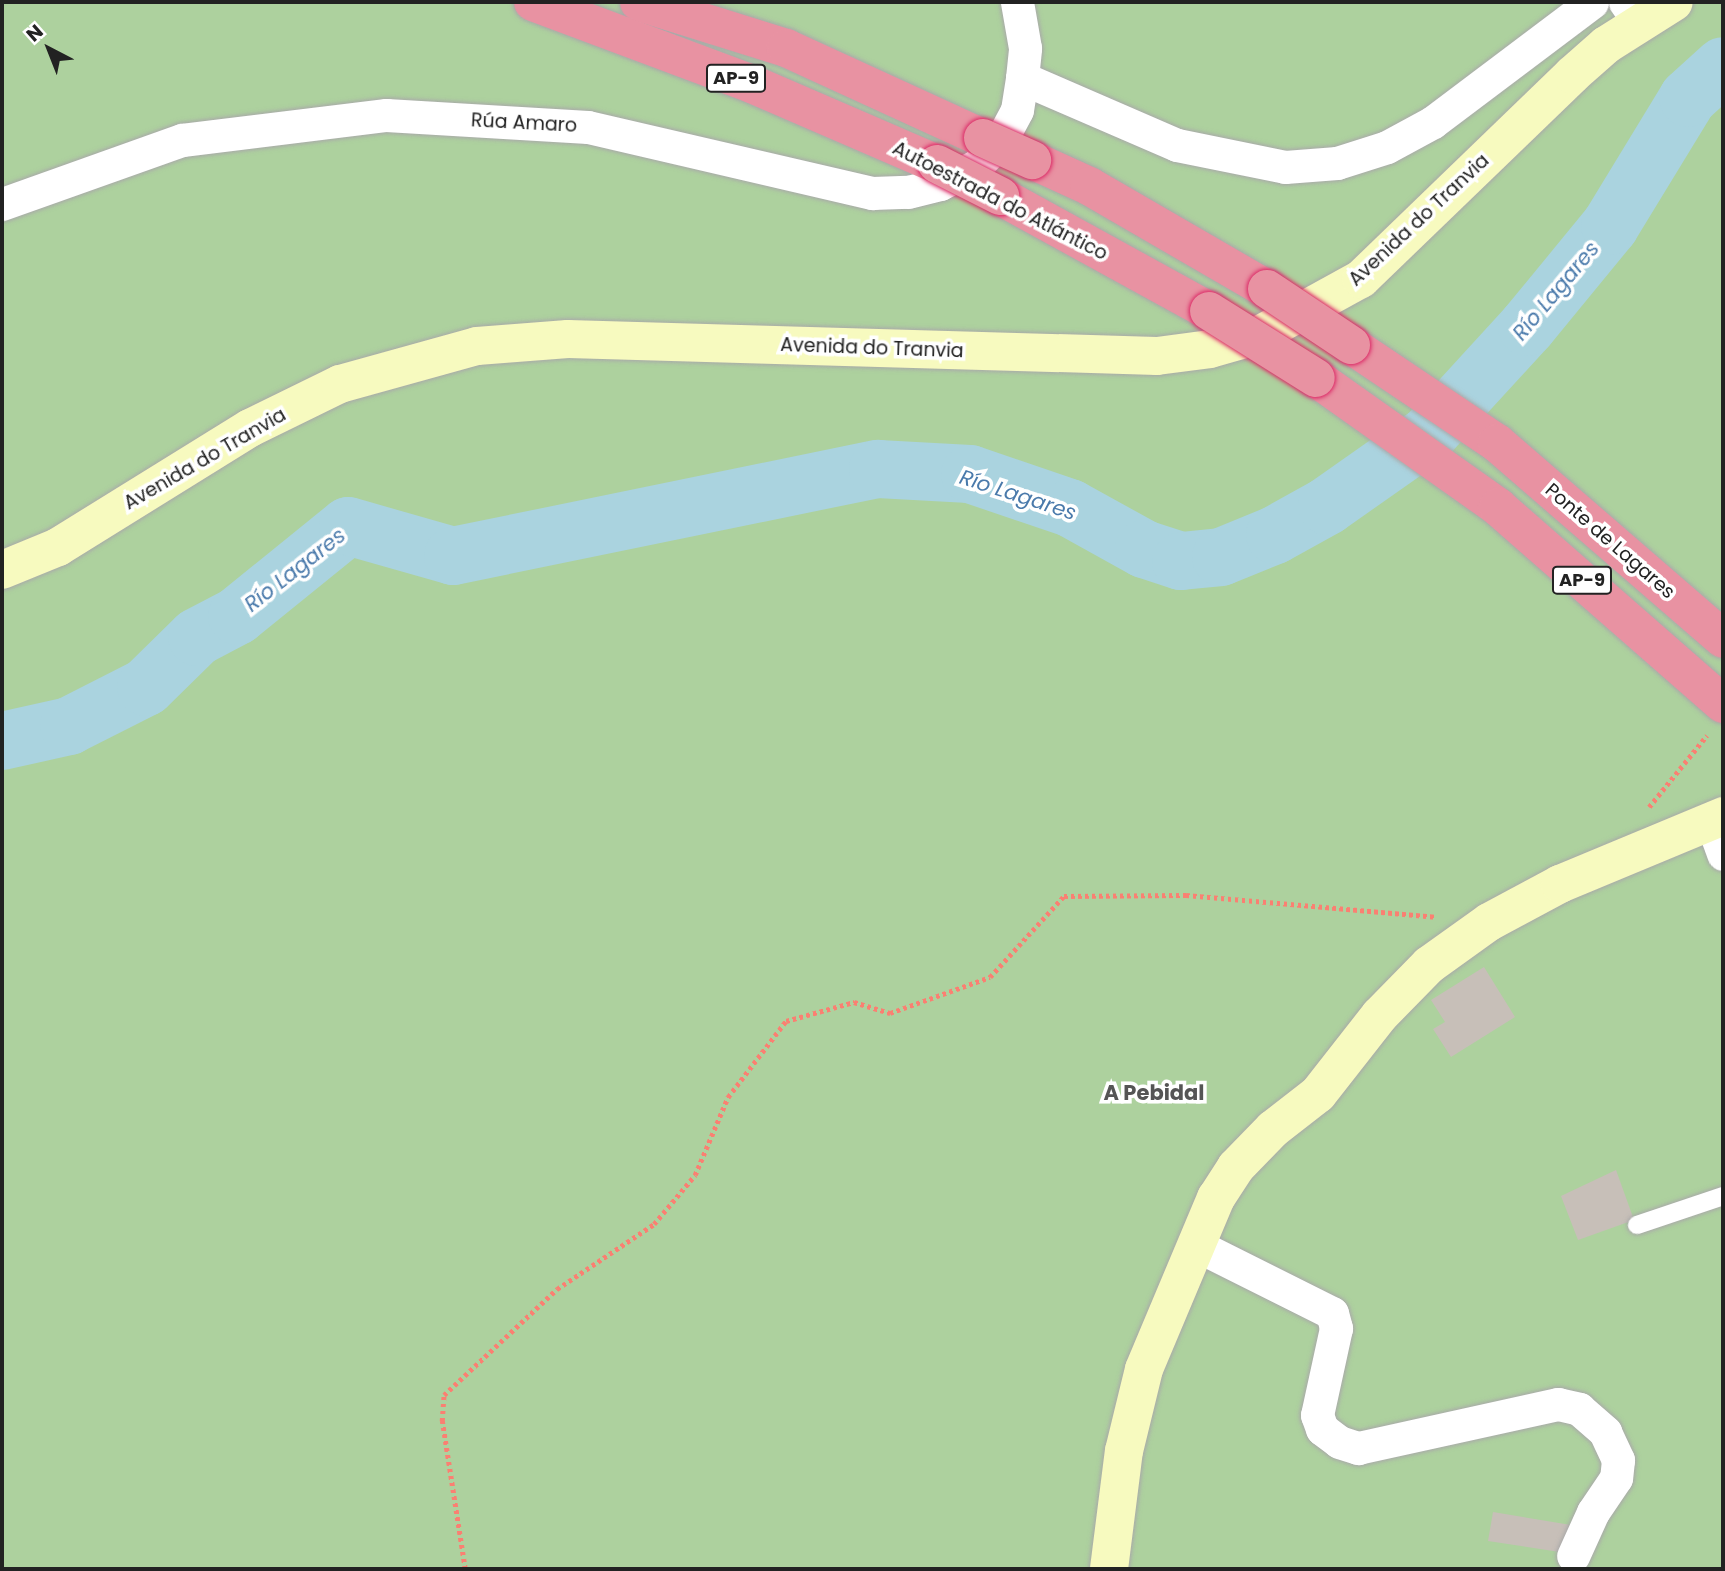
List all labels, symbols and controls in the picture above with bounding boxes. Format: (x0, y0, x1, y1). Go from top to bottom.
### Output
north arrow (14, 14, 84, 84)
text: N (20, 18, 49, 48)
road number: AP-9 (704, 64, 768, 92)
street label: Rúa Amaro (470, 109, 578, 137)
street label: Autoestrada do Atlántico (889, 137, 1111, 265)
street label: Avenida do Tranvia (1344, 149, 1494, 291)
water label: Río Lagares (1507, 237, 1605, 345)
street label: Avenida do Tranvia (780, 333, 964, 363)
street label: Avenida do Tranvia (120, 403, 290, 515)
water label: Río Lagares (957, 464, 1079, 526)
street label: Ponte de Lagares (1541, 478, 1679, 604)
water label: Río Lagares (240, 523, 350, 617)
road number: AP-9 (1550, 566, 1614, 594)
district label: A Pebidal (1103, 1080, 1205, 1106)

